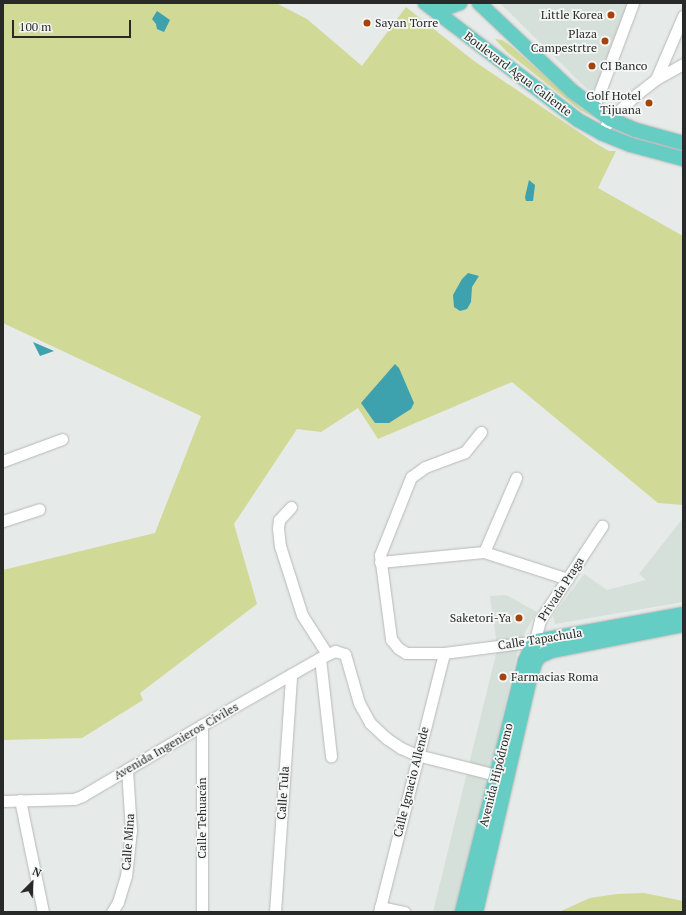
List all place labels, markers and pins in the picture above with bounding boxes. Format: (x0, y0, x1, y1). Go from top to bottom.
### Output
place label: Little Korea (541, 8, 603, 22)
marker: Little Korea (606, 10, 616, 20)
place label: Sayan Torre (375, 16, 438, 30)
marker: Sayan Torre (362, 18, 372, 28)
place label: Plaza Campestrtre (531, 27, 597, 55)
marker: Plaza Campestrtre (600, 36, 610, 46)
place label: CI Banco (600, 59, 647, 73)
marker: CI Banco (587, 61, 597, 71)
place label: Golf Hotel Tijuana (586, 89, 641, 117)
marker: Golf Hotel Tijuana (644, 98, 654, 108)
place label: Saketori-Ya (450, 611, 511, 625)
marker: Saketori-Ya (514, 613, 524, 623)
place label: Farmacias Roma (511, 670, 598, 684)
marker: Farmacias Roma (498, 672, 508, 682)

